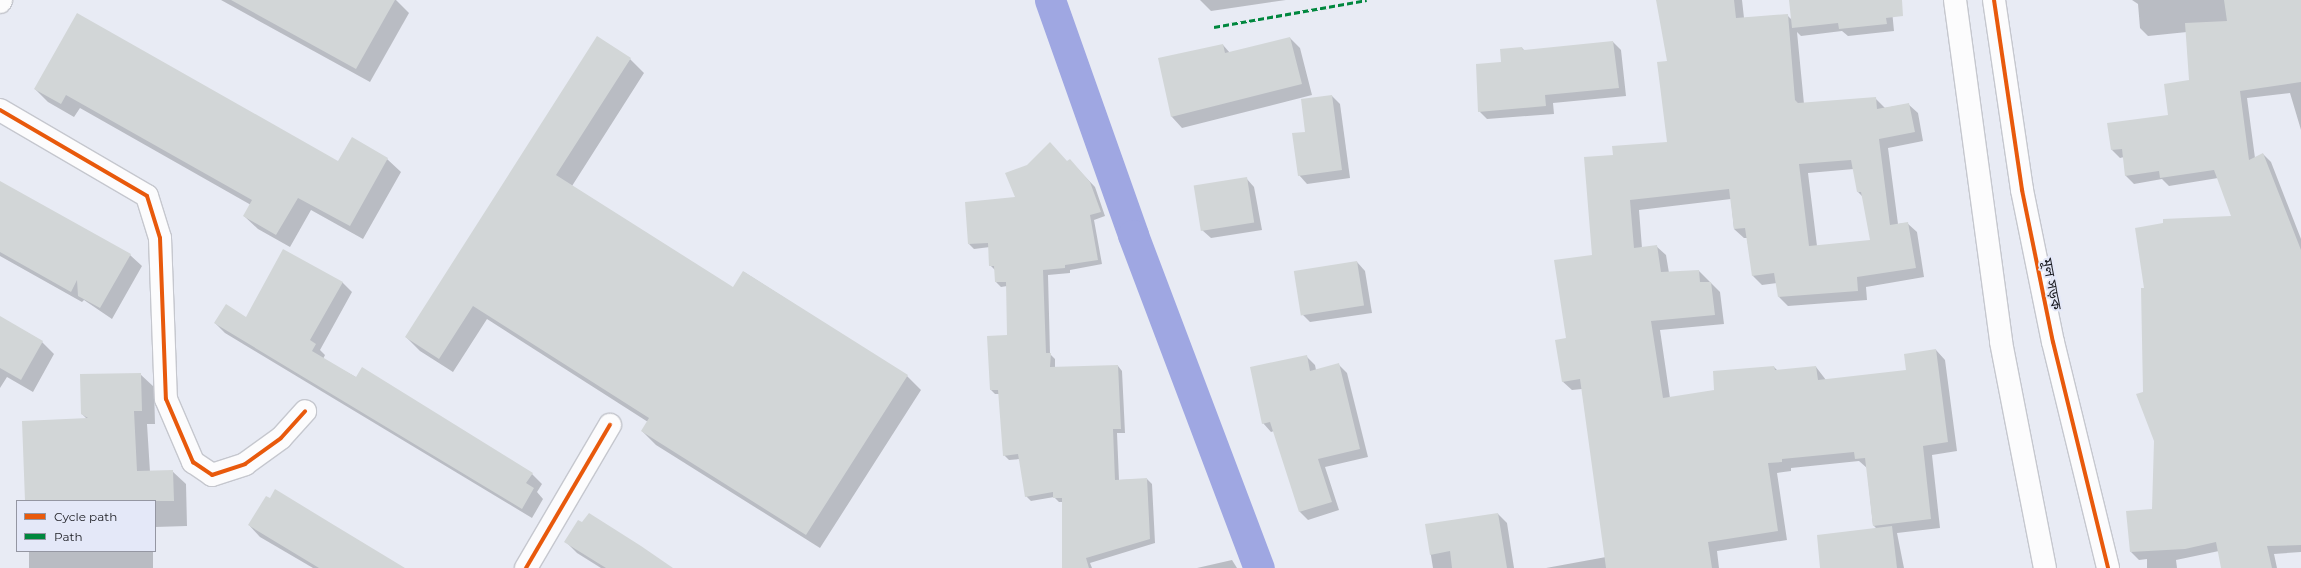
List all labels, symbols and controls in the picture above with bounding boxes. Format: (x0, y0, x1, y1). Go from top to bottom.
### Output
street label: মূল সড়ক (2039, 257, 2065, 311)
legend (16, 500, 156, 552)
text: Cycle path (54, 509, 117, 524)
text: Path (54, 529, 83, 544)

